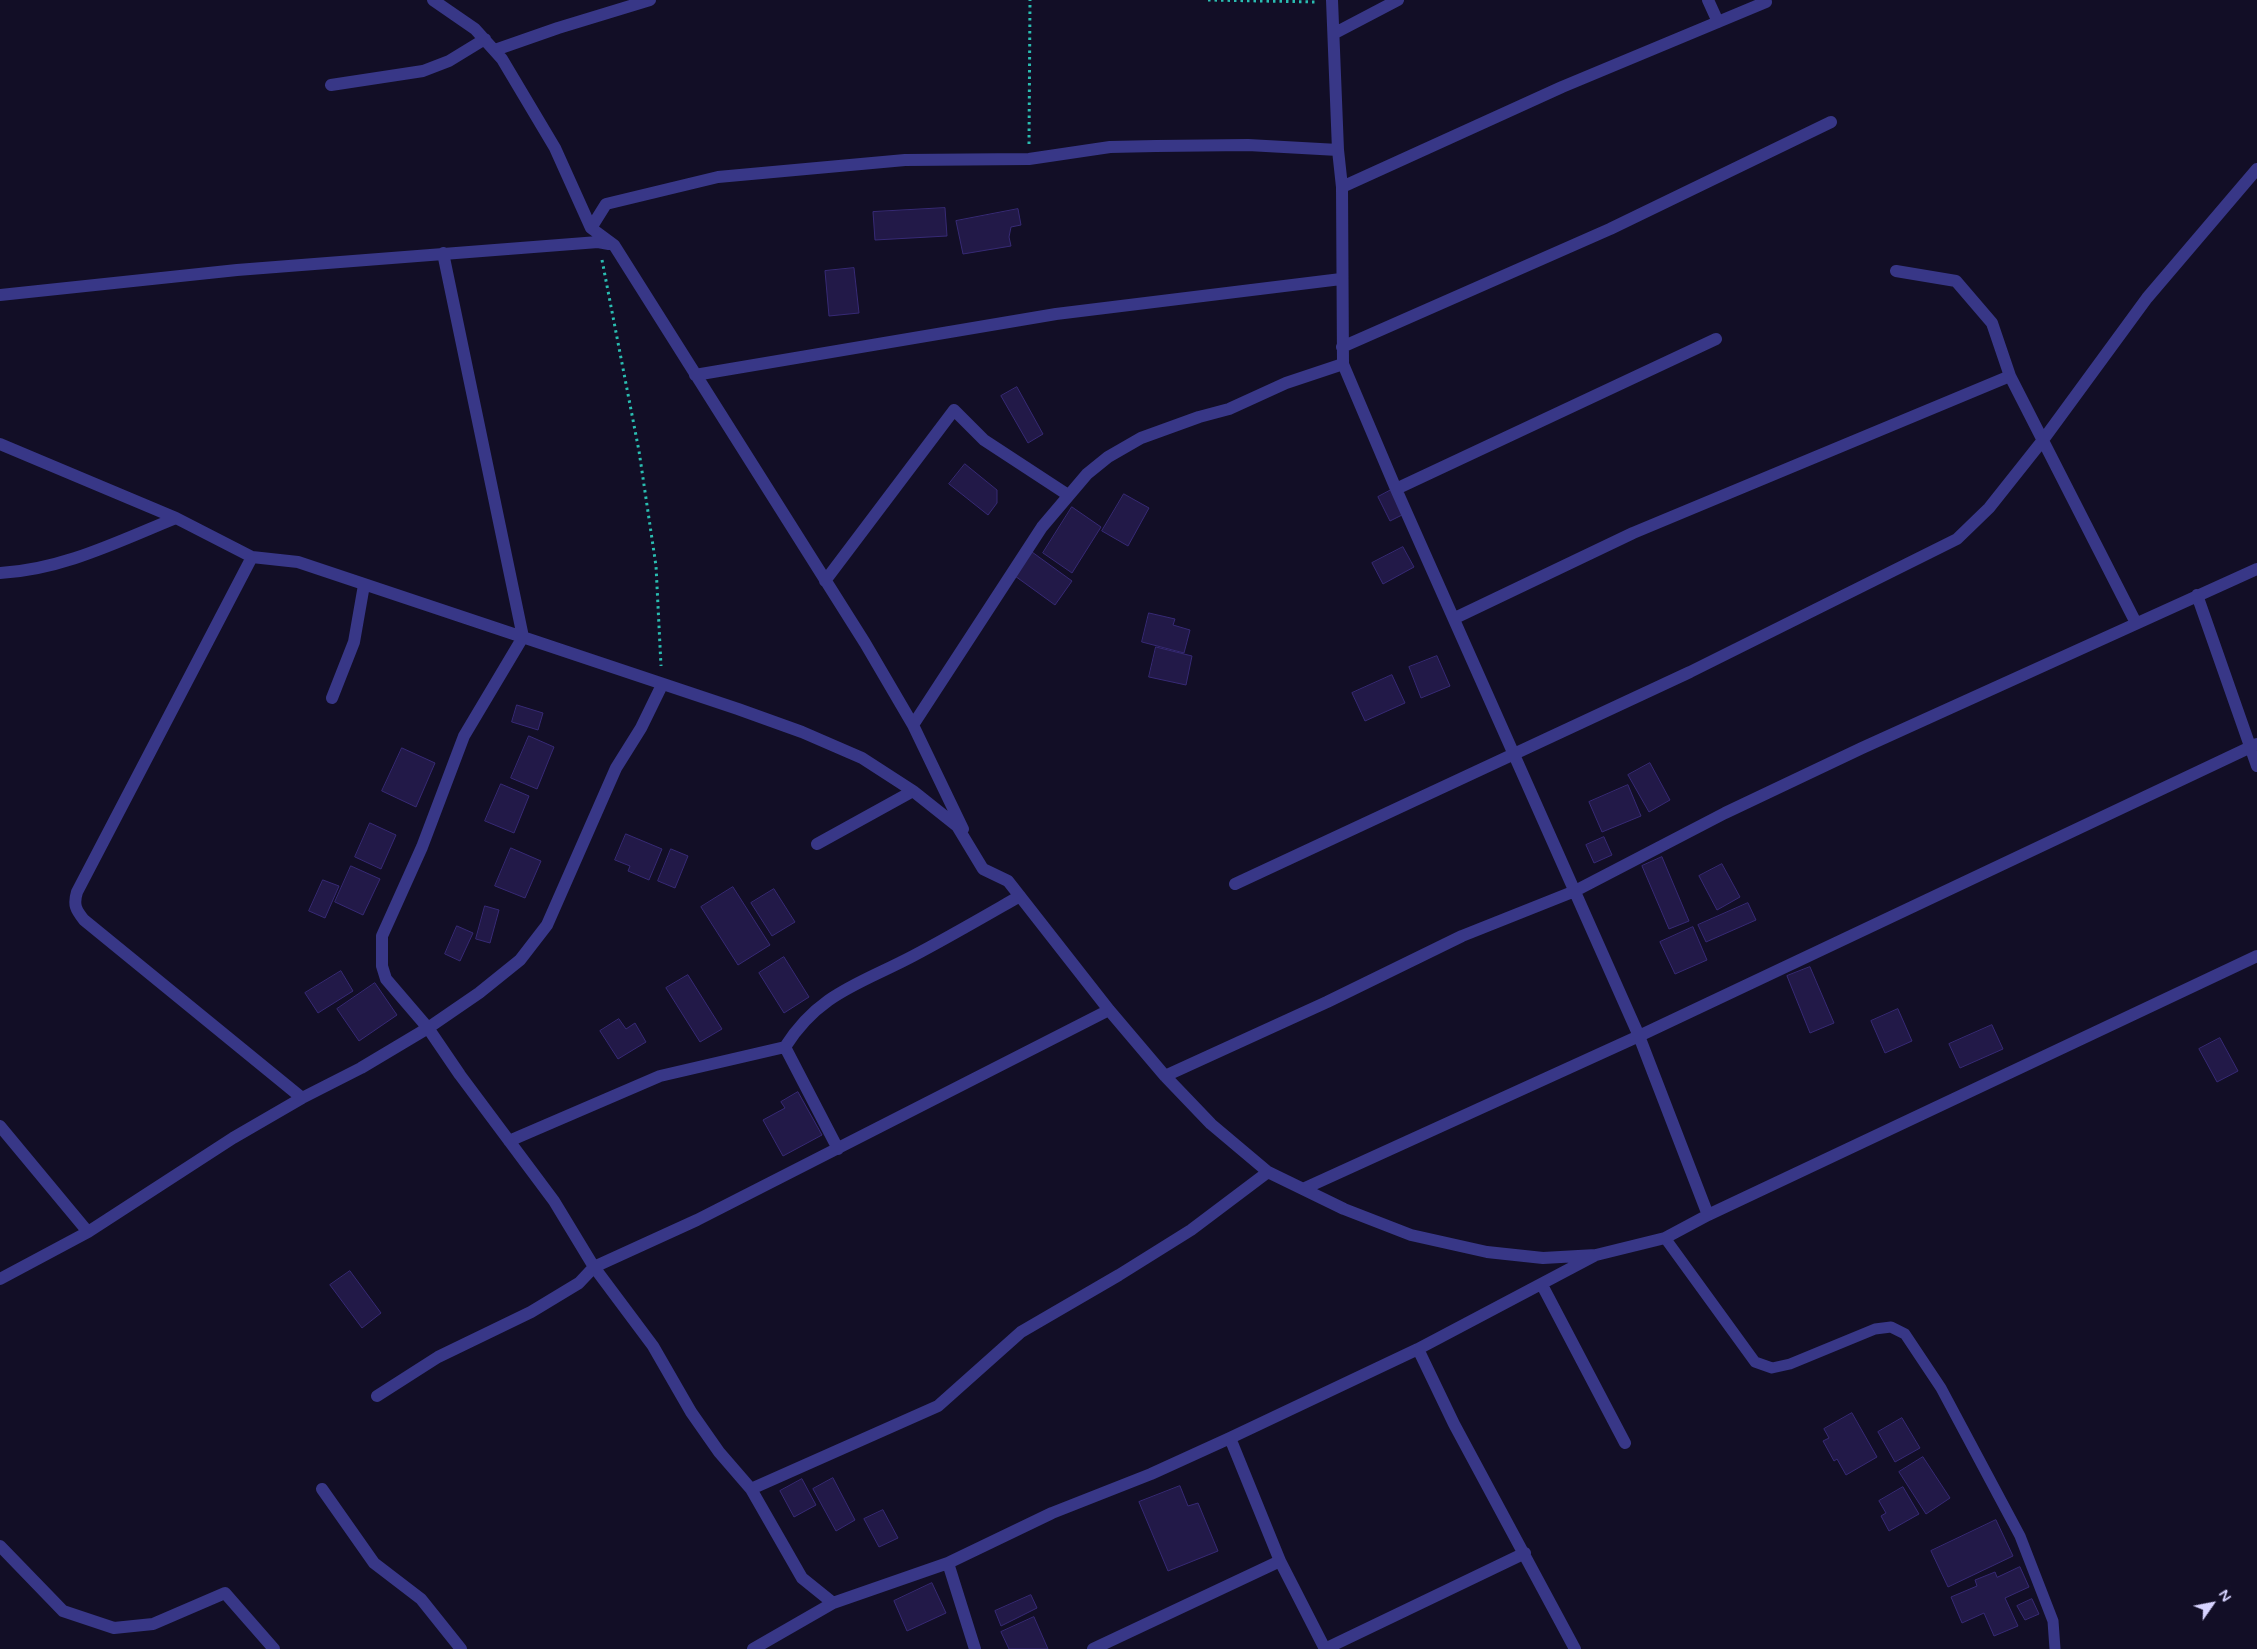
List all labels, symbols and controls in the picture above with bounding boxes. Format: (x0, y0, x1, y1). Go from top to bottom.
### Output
north arrow (2187, 1579, 2237, 1629)
text: N (2215, 1586, 2235, 1605)

